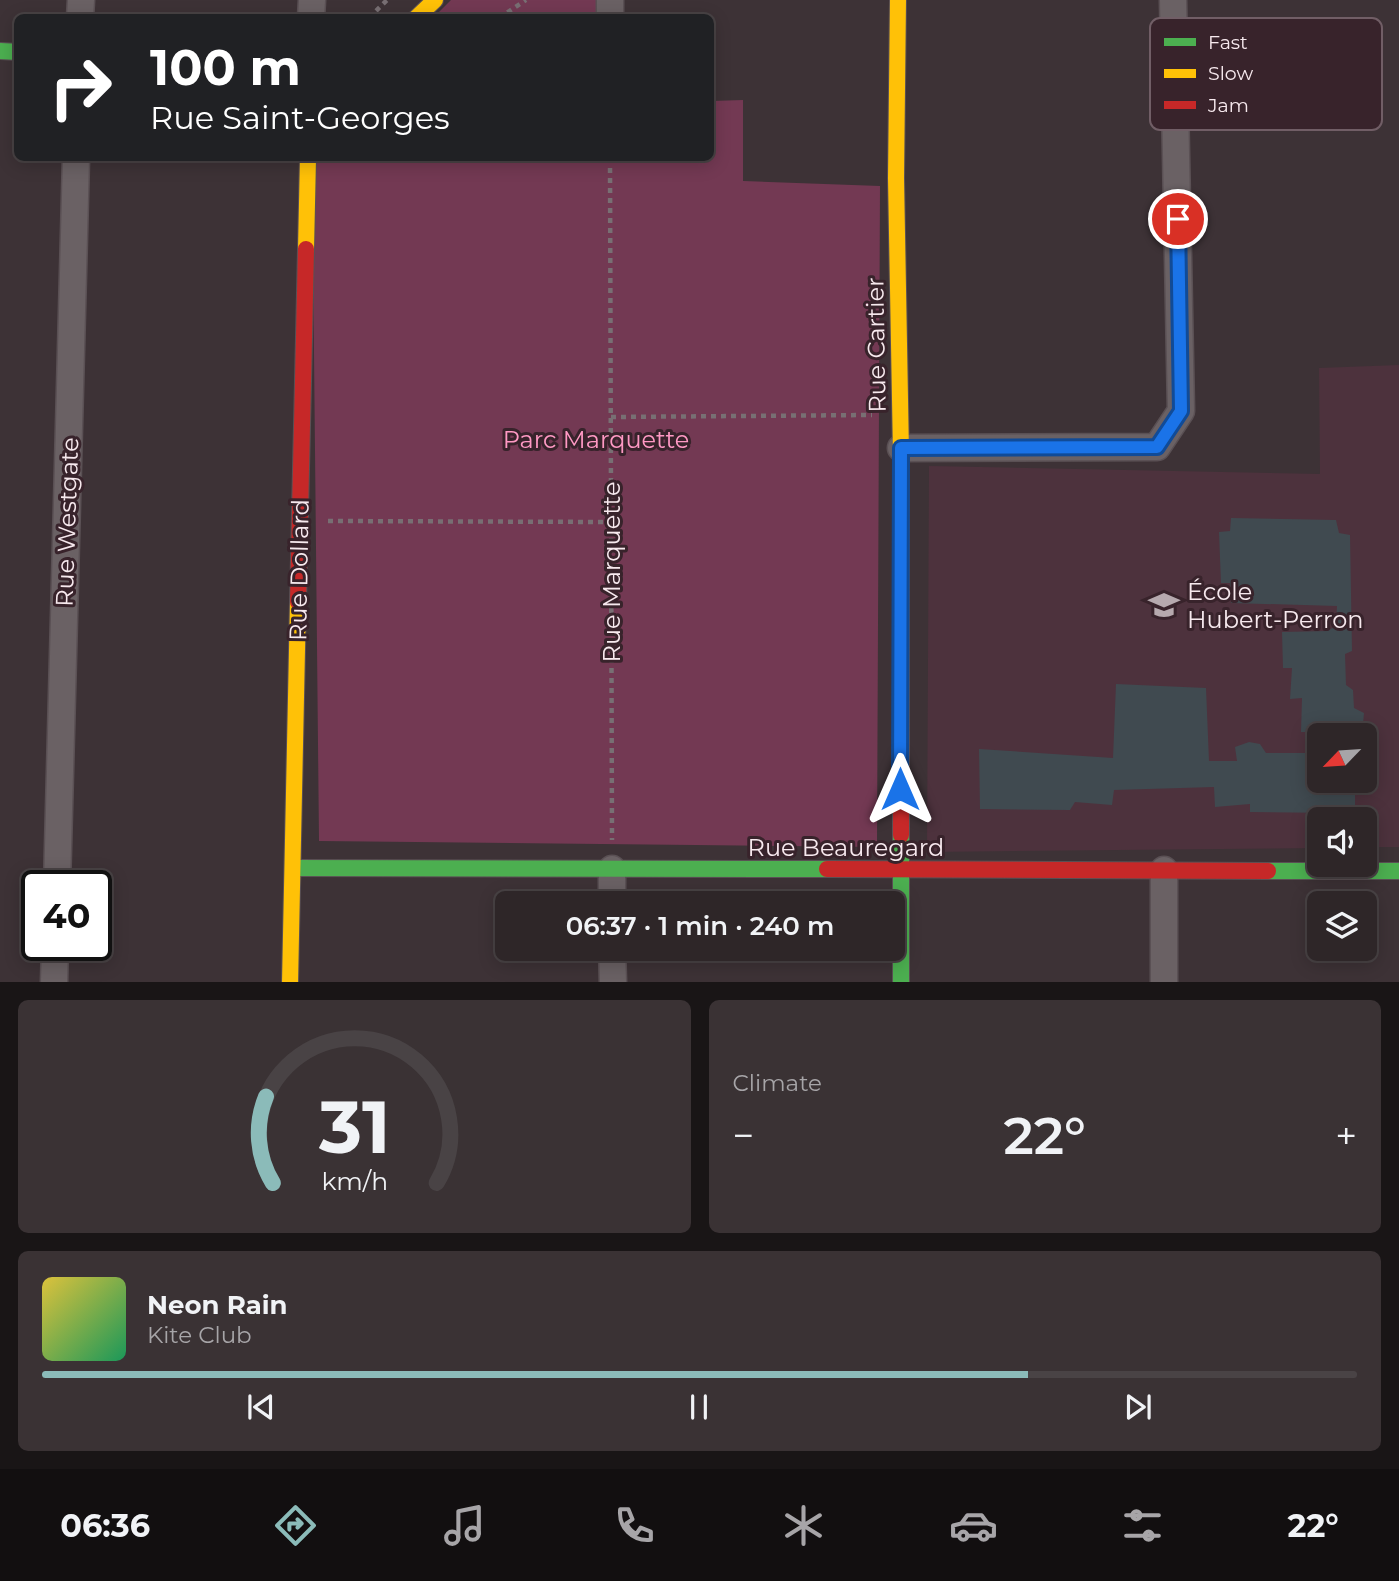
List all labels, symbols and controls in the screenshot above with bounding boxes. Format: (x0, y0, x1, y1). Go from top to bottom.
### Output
legend (1150, 18, 1382, 130)
text: Fast (1208, 31, 1248, 54)
text: 100 m (150, 38, 301, 97)
icon: right (35, 42, 126, 133)
text: Slow (1208, 62, 1253, 85)
text: Jam (1207, 94, 1249, 117)
text: Rue Saint-Georges (150, 98, 450, 137)
pin (1148, 189, 1208, 249)
icon: arrive (1159, 200, 1197, 238)
street label: Rue Cartier (860, 277, 892, 413)
park label: Parc Marquette (503, 425, 689, 454)
street label: Rue Westgate (50, 437, 84, 607)
street label: Rue Marquette (597, 482, 626, 662)
street label: Rue Dollard (283, 499, 315, 641)
place label: École Hubert-Perron (1187, 577, 1364, 634)
school or university icon: École Hubert-Perron (1147, 588, 1181, 622)
north arrow (1307, 723, 1377, 793)
map controls (1307, 723, 1377, 961)
position arrow (863, 752, 937, 826)
button: sound (1307, 807, 1377, 877)
street label: Rue Beauregard (748, 833, 944, 862)
speed limit sign: 40 (21, 870, 112, 961)
button: layers (1307, 891, 1377, 961)
text: 06:37 · 1 min · 240 m (566, 910, 834, 942)
text: Climate (733, 1069, 822, 1097)
text: 31 (317, 1083, 390, 1171)
text: 22° (1004, 1104, 1086, 1167)
text: − (733, 1112, 754, 1159)
text: + (1335, 1112, 1357, 1159)
text: km/h (321, 1165, 388, 1195)
text: Neon Rain (147, 1289, 288, 1321)
text: Kite Club (147, 1321, 252, 1349)
icon: previous (242, 1388, 280, 1426)
icon: pause (680, 1388, 718, 1426)
icon: next (1119, 1388, 1157, 1426)
icon: directions (271, 1501, 320, 1550)
icon: music (440, 1501, 489, 1550)
icon: phone (610, 1501, 659, 1550)
icon: climate (779, 1501, 828, 1550)
icon: car (949, 1501, 998, 1550)
icon: filters (1118, 1501, 1167, 1550)
text: 06:36 (60, 1506, 150, 1545)
text: 22° (1288, 1506, 1339, 1545)

